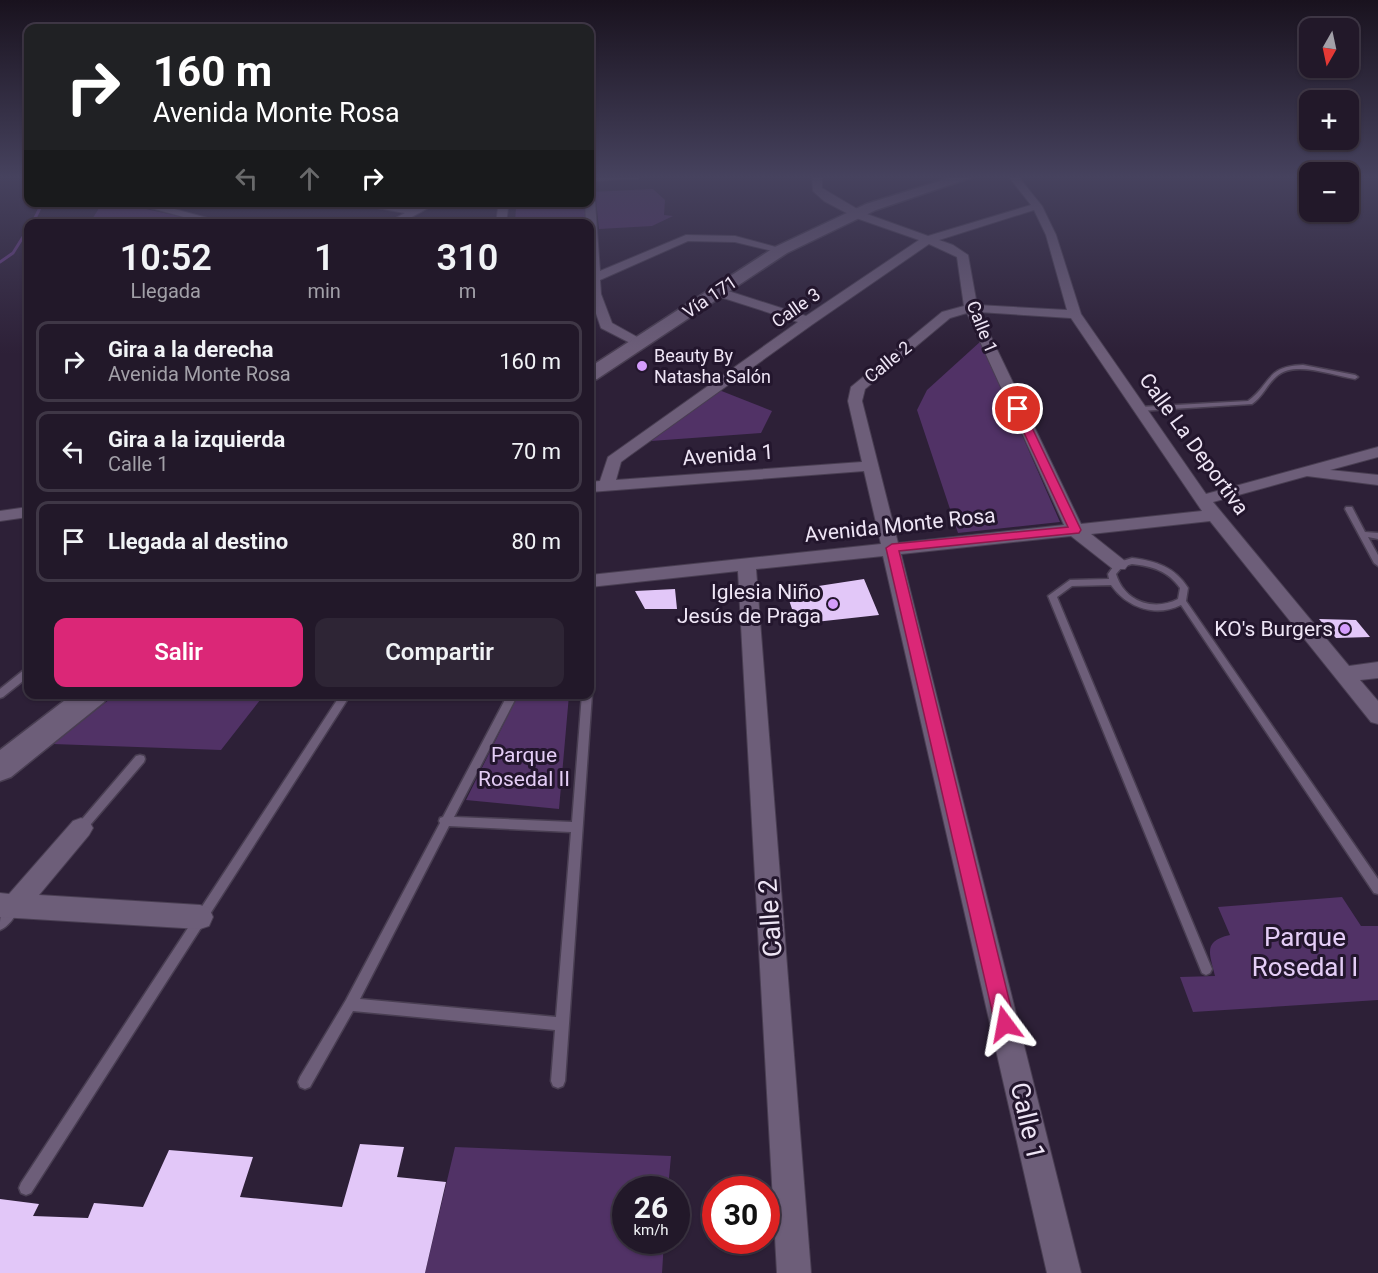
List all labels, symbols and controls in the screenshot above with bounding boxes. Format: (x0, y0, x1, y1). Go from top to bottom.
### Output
north arrow (1299, 18, 1359, 78)
map controls (1299, 18, 1359, 222)
text: 160 m (153, 47, 272, 96)
icon: right (54, 48, 132, 126)
button: + (1299, 90, 1359, 150)
text: Avenida Monte Rosa (153, 97, 400, 129)
icon: left (230, 162, 263, 195)
icon: ahead (293, 162, 326, 195)
icon: right (356, 162, 389, 195)
button: − (1299, 162, 1359, 222)
text: 10:52 (120, 237, 212, 279)
text: 1 (314, 237, 334, 279)
text: 310 (437, 237, 498, 279)
street label: Vía 171 (679, 271, 741, 322)
text: Llegada (130, 279, 201, 303)
text: min (307, 279, 341, 303)
text: m (459, 279, 476, 303)
street label: Calle 3 (767, 283, 824, 332)
street label: Calle 1 (963, 298, 1002, 356)
street label: Calle 2 (860, 336, 915, 387)
text: Gira a la derecha (108, 337, 274, 362)
icon: right (57, 345, 90, 378)
place label: Beauty By Natasha Salón (654, 345, 771, 387)
text: 160 m (499, 349, 561, 374)
marker: Beauty By Natasha Salón (635, 359, 649, 373)
text: Avenida Monte Rosa (108, 362, 291, 386)
street label: Calle La Deportiva (1135, 368, 1253, 520)
pin (992, 383, 1043, 434)
icon: arrive (1001, 392, 1034, 425)
text: Gira a la izquierda (108, 427, 285, 452)
icon: left (57, 435, 90, 468)
text: 70 m (512, 439, 561, 464)
street label: Avenida 1 (682, 440, 774, 470)
text: Calle 1 (108, 452, 168, 476)
street label: Avenida Monte Rosa (803, 503, 997, 547)
icon: arrive (57, 525, 90, 558)
text: Llegada al destino (108, 529, 288, 554)
text: 80 m (512, 529, 561, 554)
place label: Iglesia Niño Jesús de Praga (677, 580, 821, 628)
marker: Iglesia Niño Jesús de Praga (826, 597, 840, 611)
place label: KO's Burgers (1214, 617, 1333, 641)
button: Salir (54, 618, 303, 687)
button: Compartir (315, 618, 564, 687)
marker: KO's Burgers (1338, 622, 1352, 636)
park label: Parque Rosedal II (478, 743, 570, 791)
street label: Calle 2 (752, 878, 788, 958)
park label: Parque Rosedal I (1252, 922, 1358, 982)
position arrow (973, 992, 1037, 1056)
street label: Calle 1 (1005, 1079, 1051, 1163)
speed limit sign: 30 (702, 1176, 780, 1254)
text: 26 (634, 1190, 668, 1225)
text: km/h (633, 1221, 669, 1239)

